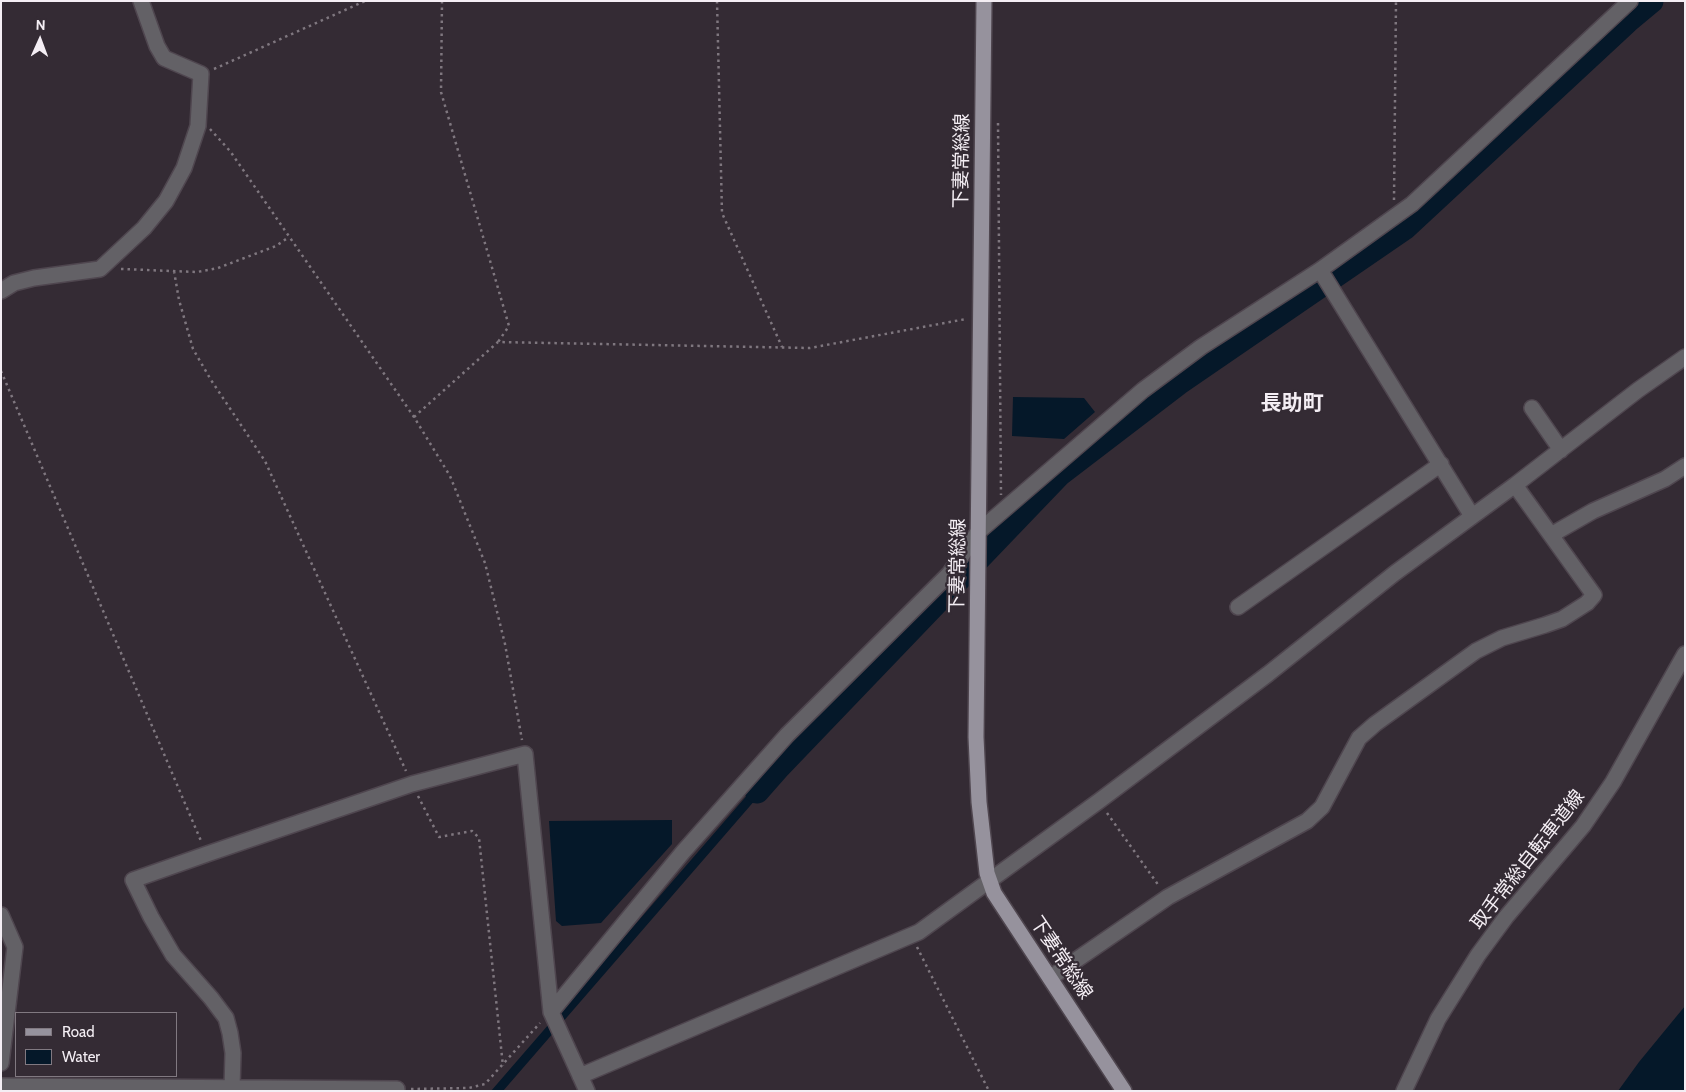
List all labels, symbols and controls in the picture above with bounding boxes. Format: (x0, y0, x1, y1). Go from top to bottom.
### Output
north arrow (15, 15, 65, 65)
text: N (35, 16, 46, 34)
street label: 下妻常総線 (950, 113, 974, 209)
district label: 長助町 (1261, 391, 1323, 417)
street label: 下妻常総線 (946, 518, 970, 614)
street label: 取手常総自転車道線 (1466, 786, 1590, 934)
street label: 下妻常総線 (1025, 912, 1097, 1004)
legend (15, 1012, 178, 1077)
text: Road (62, 1023, 95, 1041)
text: Water (62, 1048, 100, 1066)

